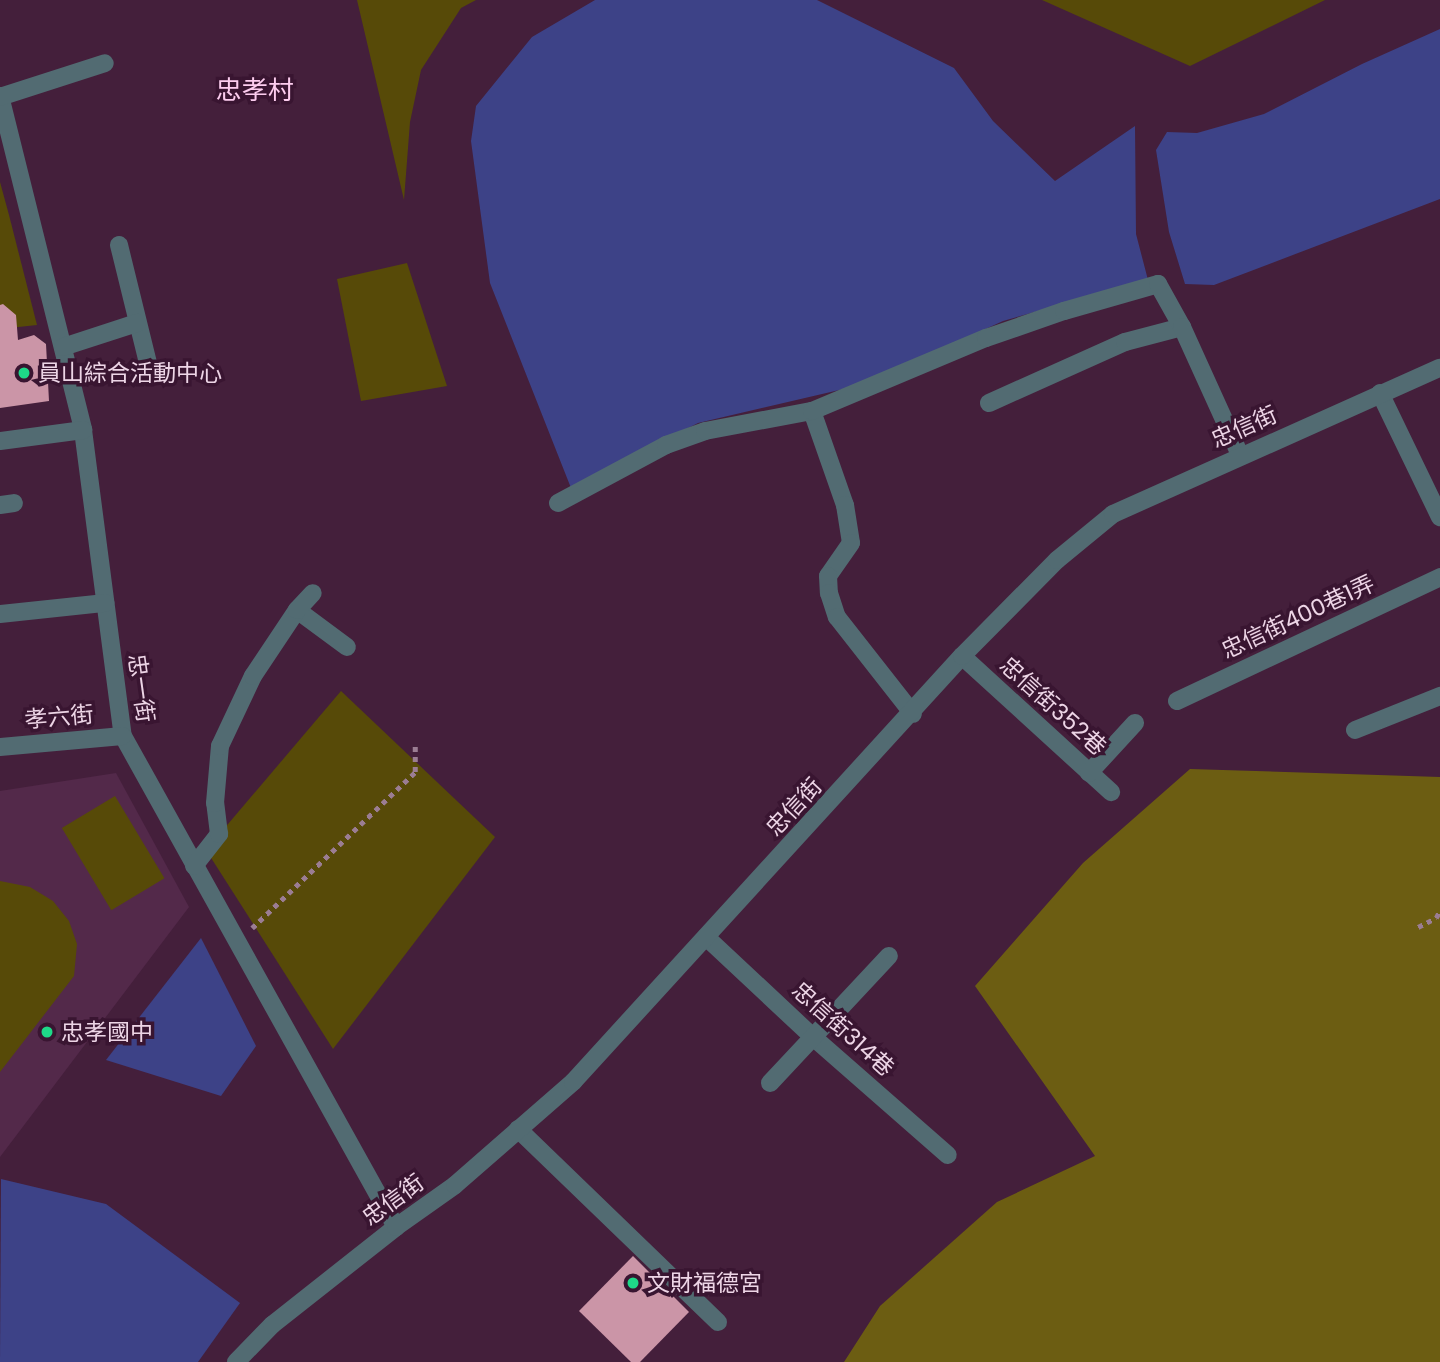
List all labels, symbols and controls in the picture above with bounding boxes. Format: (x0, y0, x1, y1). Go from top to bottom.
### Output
district label: 忠孝村 (216, 75, 294, 107)
place label: 員山綜合活動中心 (38, 359, 222, 387)
marker: 員山綜合活動中心 (16, 365, 32, 381)
street label: 忠信街 (1207, 400, 1281, 454)
street label: 忠信街400巷1弄 (1217, 569, 1379, 665)
street label: 忠信街352巷 (994, 651, 1112, 761)
street label: 忠一街 (123, 652, 159, 724)
street label: 孝六街 (23, 700, 95, 734)
street label: 忠信街 (760, 772, 828, 842)
street label: 忠信街314巷 (786, 976, 900, 1082)
place label: 忠孝國中 (61, 1018, 153, 1046)
marker: 忠孝國中 (39, 1024, 55, 1040)
street label: 忠信街 (357, 1169, 429, 1231)
place label: 文財福德宮 (647, 1269, 762, 1297)
marker: 文財福德宮 (625, 1275, 641, 1291)

